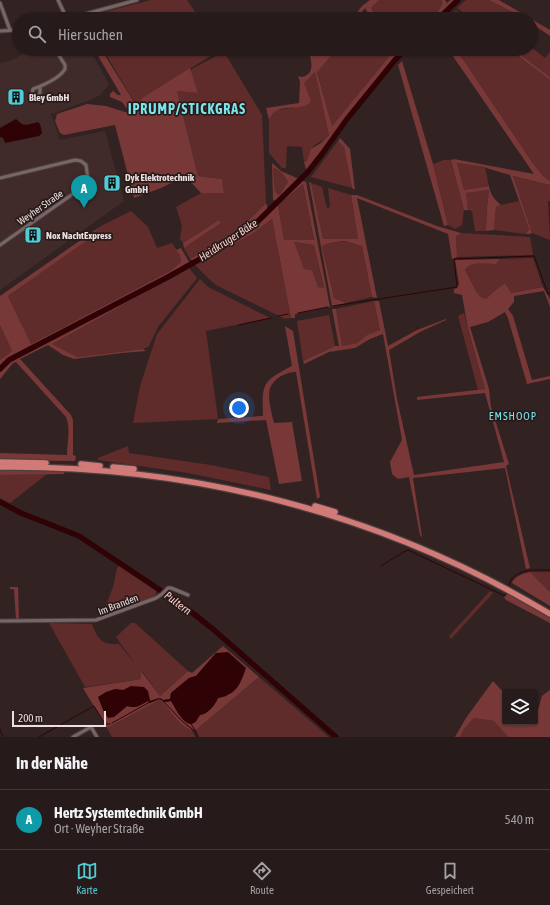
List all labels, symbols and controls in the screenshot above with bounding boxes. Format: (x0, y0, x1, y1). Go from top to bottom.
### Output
search box (12, 12, 538, 56)
icon: search (26, 23, 48, 45)
text: Hier suchen (58, 26, 123, 43)
building icon: Bley GmbH (6, 87, 26, 107)
place label: Bley GmbH (29, 92, 69, 103)
district label: IPRUMP/STICKGRAS (128, 101, 246, 117)
place label: Dyk Elektrotechnik GmbH (125, 172, 195, 195)
building icon: Dyk Elektrotechnik GmbH (102, 173, 122, 193)
pin: A (71, 175, 97, 208)
street label: Weyher Straße (15, 187, 65, 227)
water label: Heidkruger Bäke (197, 217, 259, 263)
building icon: Nox NachtExpress (23, 225, 43, 245)
place label: Nox NachtExpress (46, 230, 112, 241)
your location (229, 398, 249, 418)
district label: EMSHOOP (489, 410, 537, 422)
water label: Pultern (162, 589, 194, 617)
street label: Im Branden (96, 592, 140, 617)
map controls (502, 689, 538, 725)
button: layers (502, 689, 538, 725)
scale bar (12, 709, 106, 728)
text: 200 m (18, 712, 43, 724)
text: In der Nähe (16, 753, 88, 773)
text: Hertz Systemtechnik GmbH (54, 804, 203, 821)
text: A (26, 812, 32, 827)
text: 540 m (505, 812, 534, 827)
text: Ort · Weyher Straße (54, 821, 144, 836)
tab: Karte (76, 860, 98, 896)
tab: Route (250, 860, 274, 896)
tab: Gespeichert (426, 860, 474, 896)

